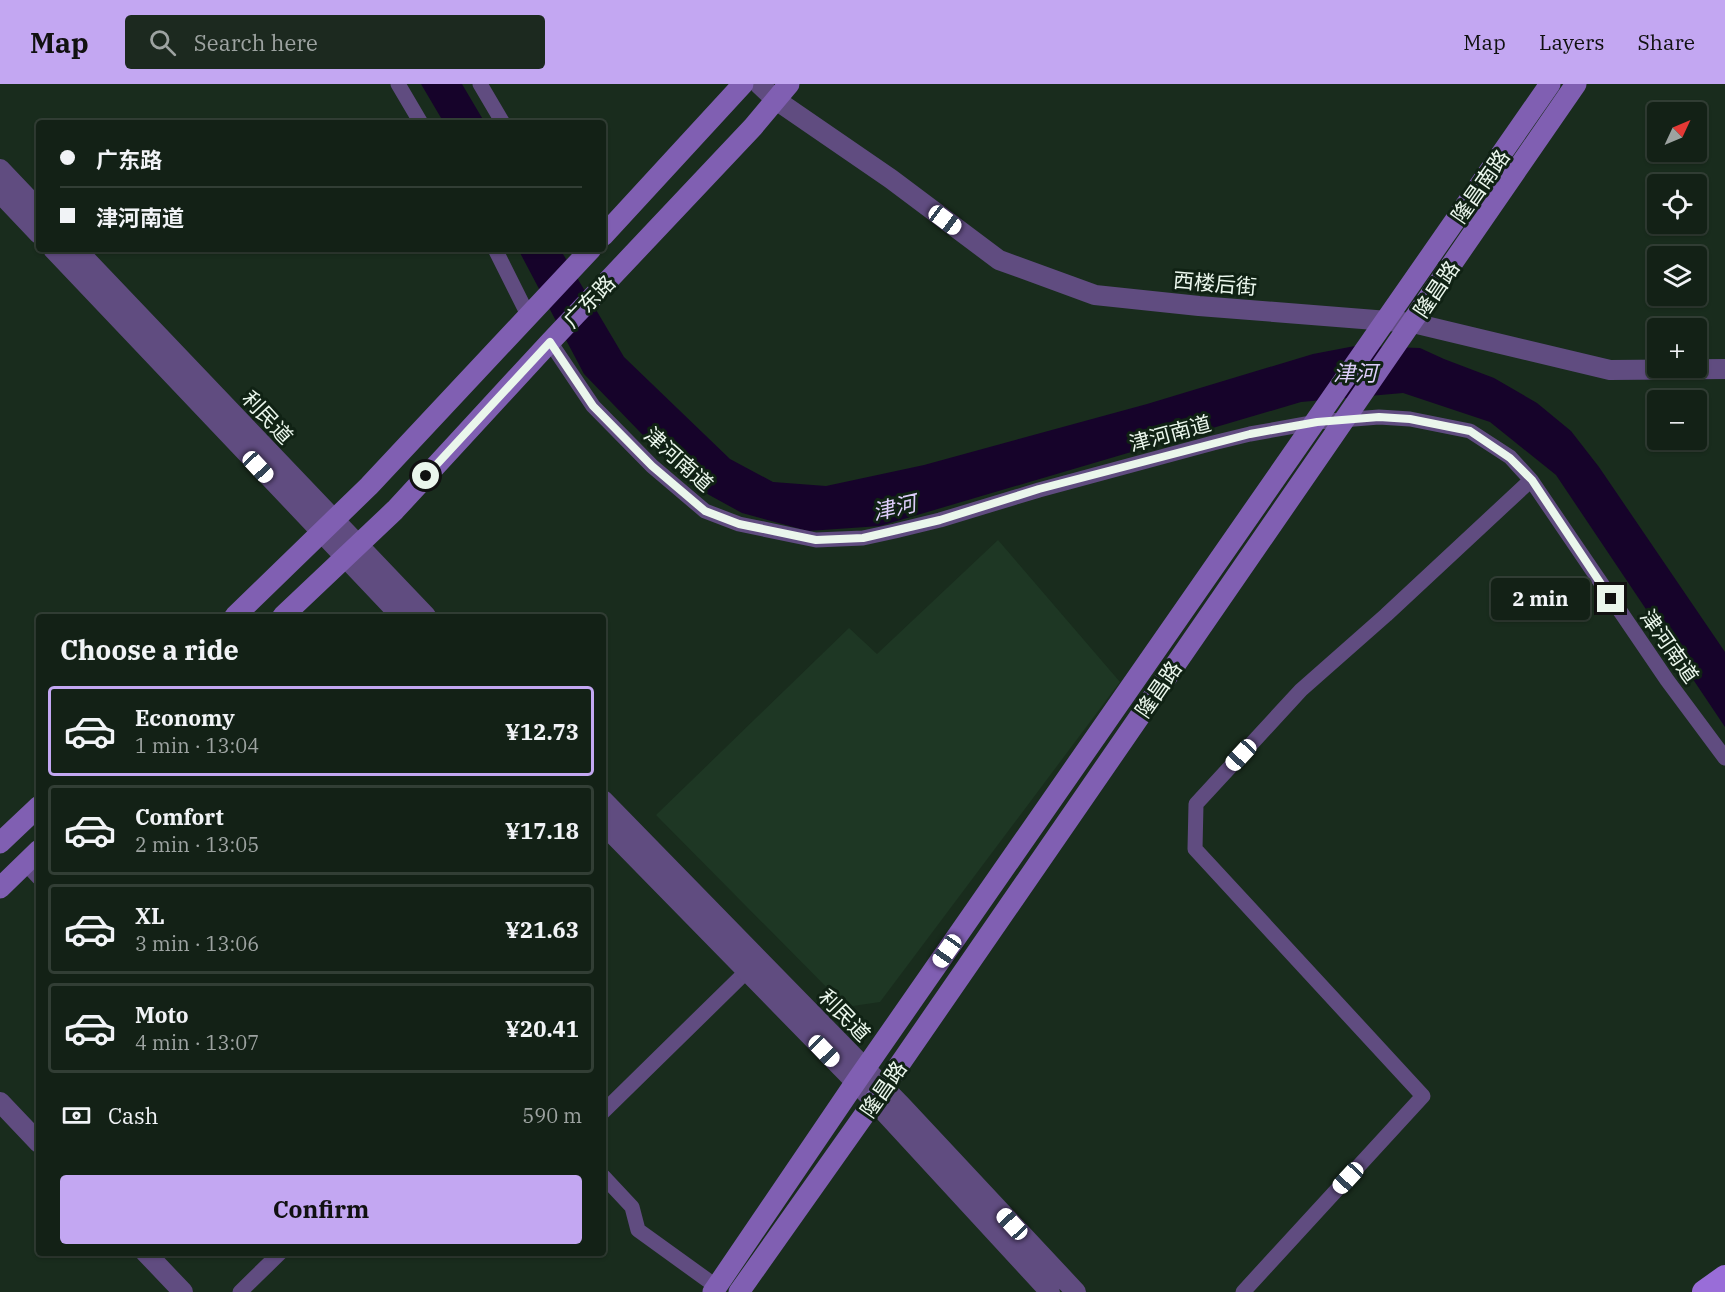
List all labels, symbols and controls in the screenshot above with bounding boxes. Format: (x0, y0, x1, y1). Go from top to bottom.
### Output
search box (125, 15, 545, 69)
text: Map (30, 24, 89, 61)
icon: search (146, 26, 179, 59)
text: Search here (194, 28, 318, 57)
text: Map (1463, 28, 1506, 56)
text: Layers (1539, 28, 1605, 56)
text: Share (1638, 28, 1695, 56)
north arrow (1647, 102, 1707, 162)
map controls (1647, 102, 1707, 450)
street label: 隆昌南路 (1444, 144, 1516, 228)
text: 广东路 (96, 145, 162, 174)
button: locate (1647, 174, 1707, 234)
car (925, 202, 965, 238)
text: 津河南道 (96, 203, 184, 232)
button: layers (1647, 246, 1707, 306)
street label: 隆昌路 (1407, 255, 1465, 323)
street label: 西楼后街 (1172, 265, 1258, 301)
street label: 广东路 (557, 269, 621, 333)
button: + (1647, 318, 1707, 378)
water label: 津河 (1333, 358, 1381, 387)
street label: 利民道 (236, 384, 300, 450)
button: − (1647, 390, 1707, 450)
street label: 津河南道 (1126, 409, 1214, 457)
street label: 津河南道 (638, 420, 720, 498)
car (239, 448, 277, 486)
route start (412, 462, 439, 489)
water label: 津河 (869, 487, 923, 526)
callout: 2 min (1491, 578, 1590, 620)
text: 2 min (1513, 585, 1569, 612)
route end (1597, 585, 1624, 612)
street label: 津河南道 (1634, 604, 1706, 688)
text: Choose a ride (60, 632, 239, 667)
street label: 隆昌路 (1128, 655, 1188, 723)
text: Economy (135, 703, 235, 732)
icon: car (63, 704, 117, 758)
text: ¥12.73 (505, 717, 579, 746)
text: 1 min · 13:04 (135, 732, 259, 759)
car (1222, 736, 1260, 774)
text: Comfort (135, 802, 224, 831)
icon: car (63, 803, 117, 857)
text: ¥17.18 (505, 816, 579, 845)
text: 2 min · 13:05 (135, 831, 259, 858)
text: XL (135, 901, 165, 930)
icon: car (63, 902, 117, 956)
text: ¥21.63 (505, 915, 579, 944)
text: 3 min · 13:06 (135, 930, 259, 957)
car (929, 931, 965, 971)
street label: 利民道 (813, 983, 877, 1047)
text: Moto (135, 1000, 189, 1029)
icon: car (63, 1001, 117, 1055)
text: ¥20.41 (505, 1014, 579, 1043)
text: 4 min · 13:07 (135, 1029, 259, 1056)
car (805, 1032, 843, 1070)
street label: 隆昌路 (853, 1055, 913, 1123)
icon: cash (60, 1099, 93, 1132)
text: Cash (108, 1101, 159, 1130)
text: 590 m (522, 1102, 582, 1129)
car (1329, 1159, 1367, 1197)
button: Confirm (60, 1175, 582, 1244)
car (993, 1205, 1031, 1243)

